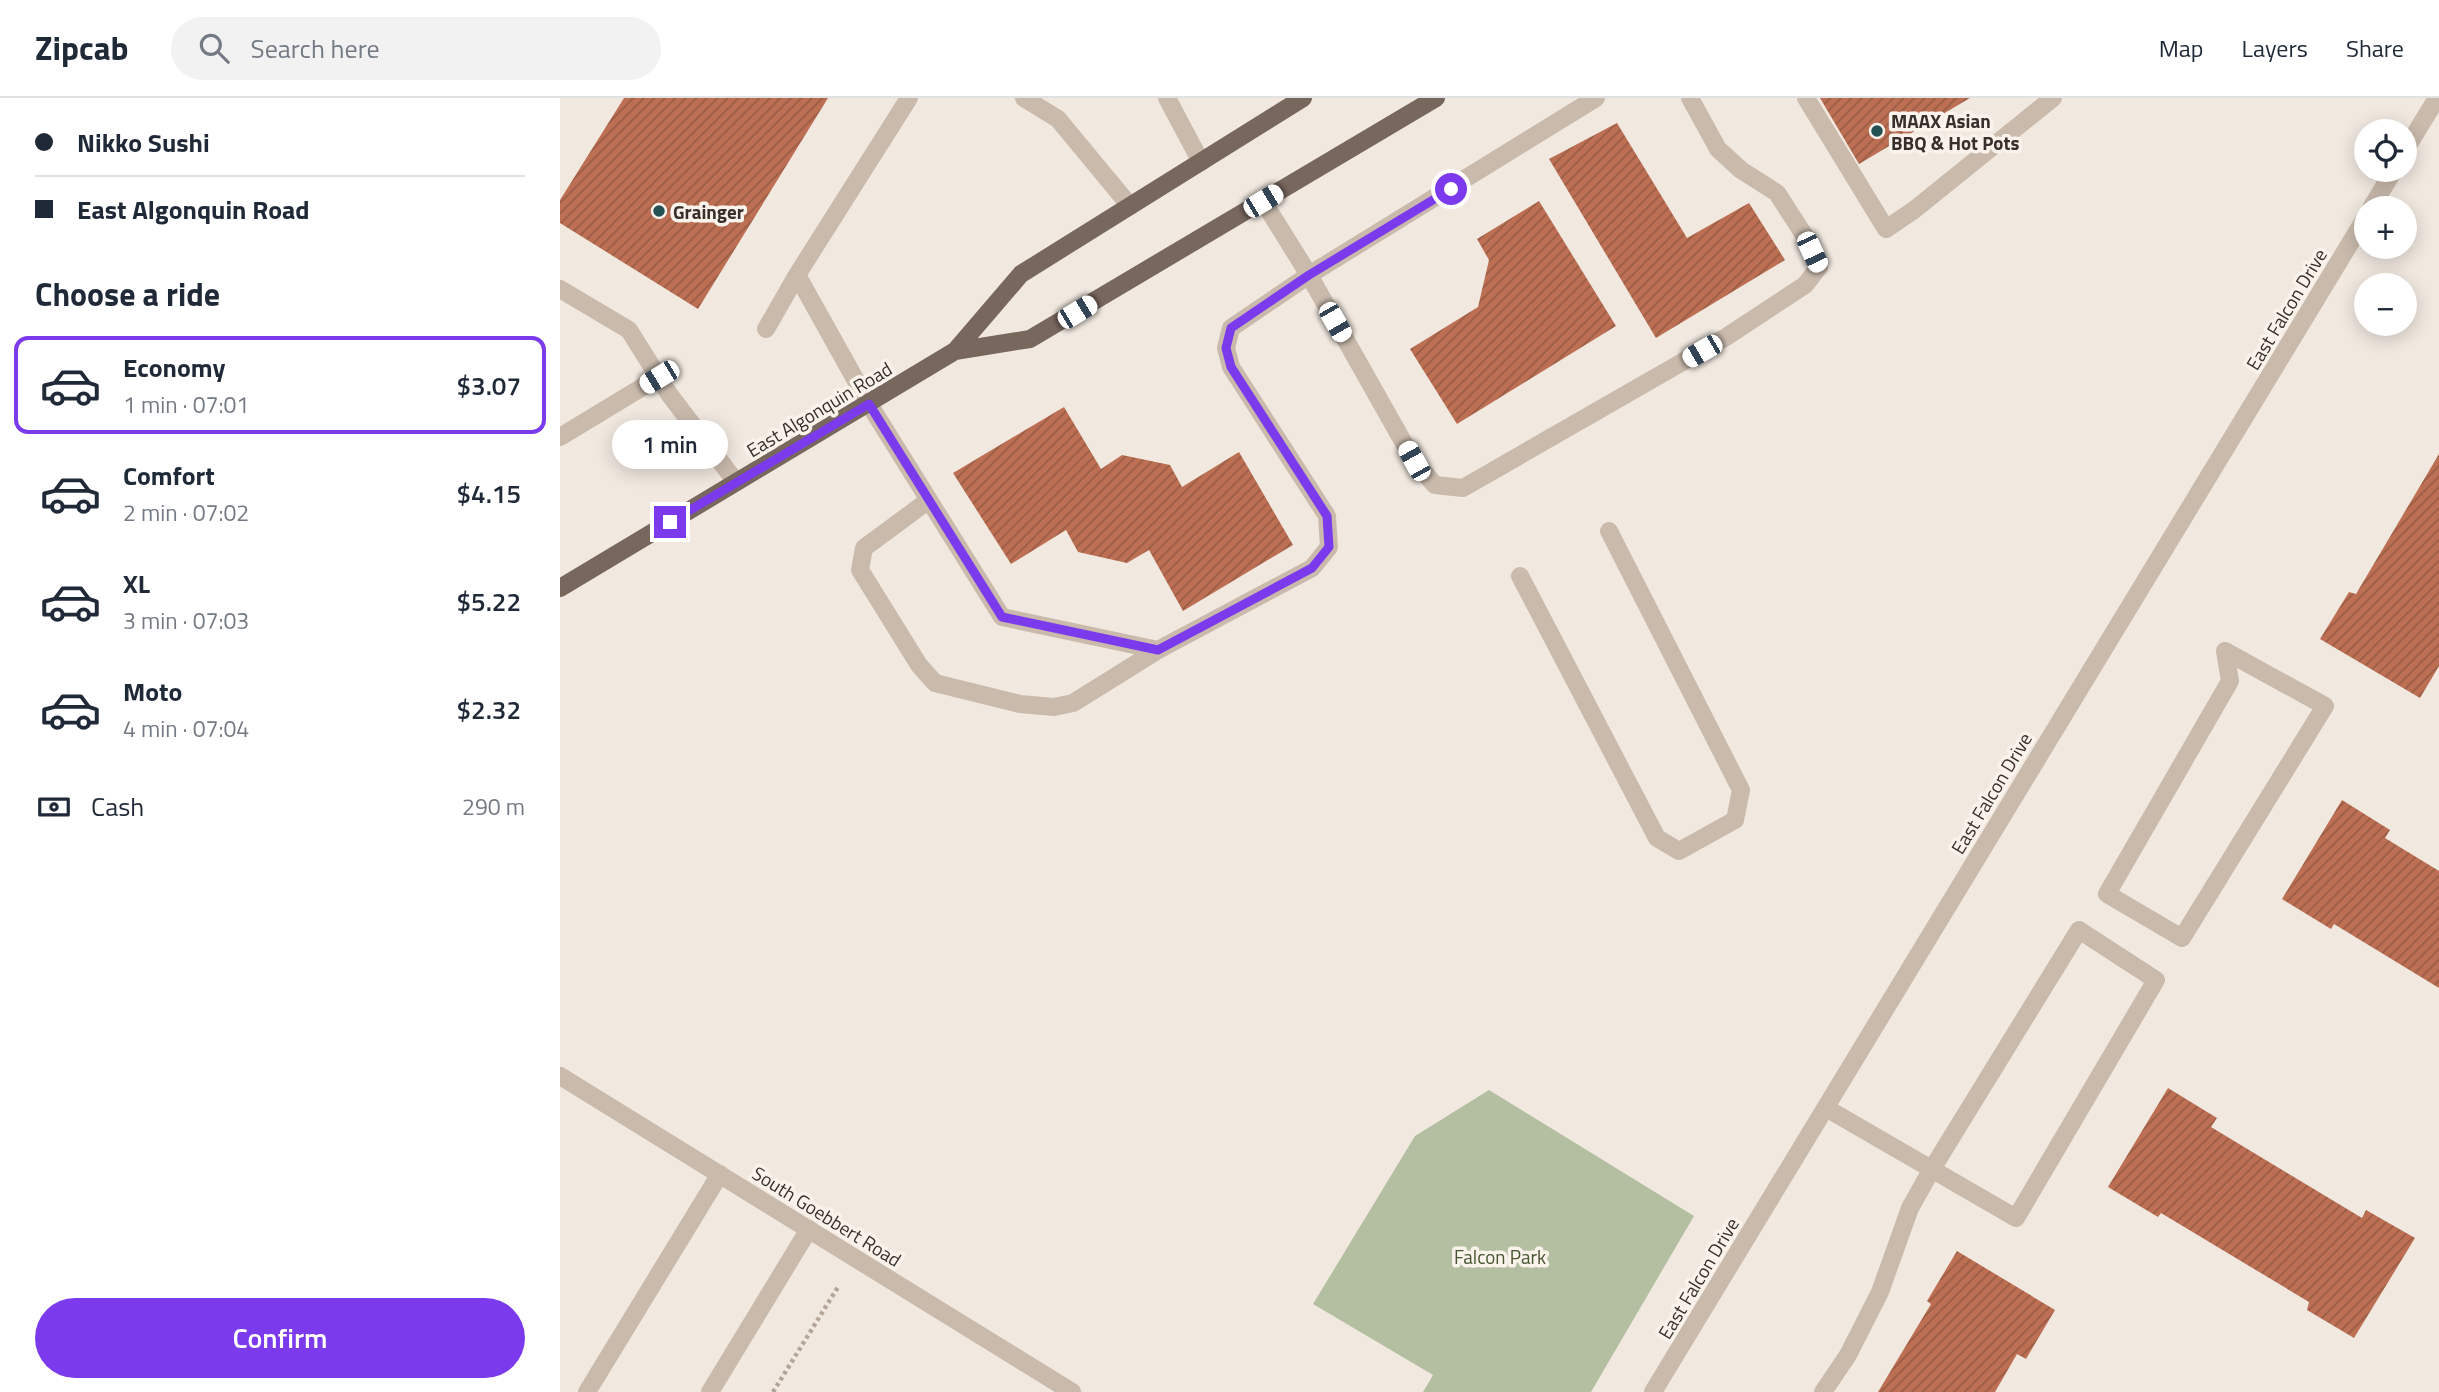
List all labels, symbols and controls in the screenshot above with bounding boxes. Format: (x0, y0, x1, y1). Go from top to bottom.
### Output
search box (171, 17, 661, 80)
text: Zipcab (35, 23, 129, 73)
icon: search (195, 29, 233, 67)
text: Search here (251, 29, 380, 68)
text: Map (2159, 30, 2204, 66)
text: Layers (2242, 30, 2308, 66)
text: Share (2346, 30, 2404, 66)
place label: MAAX Asian BBQ & Hot Pots (1891, 106, 2019, 157)
map controls (2354, 119, 2417, 336)
button: locate (2354, 119, 2417, 182)
text: Nikko Sushi (77, 123, 210, 162)
marker: MAAX Asian BBQ & Hot Pots (1869, 123, 1885, 139)
route start (1435, 173, 1467, 205)
car (1240, 181, 1287, 221)
text: East Algonquin Road (77, 190, 310, 229)
button: + (2354, 196, 2417, 259)
place label: Grainger (673, 197, 744, 226)
marker: Grainger (651, 203, 667, 219)
car (1794, 229, 1831, 275)
street label: East Falcon Drive (2238, 243, 2334, 375)
text: Choose a ride (35, 270, 220, 318)
button: − (2354, 273, 2417, 336)
car (1054, 292, 1101, 332)
car (1316, 299, 1355, 345)
car (1679, 331, 1726, 371)
text: Economy (123, 348, 225, 387)
icon: car (39, 354, 102, 417)
street label: East Algonquin Road (741, 354, 897, 464)
car (636, 357, 683, 397)
text: $3.07 (457, 366, 521, 405)
text: 1 min · 07:01 (123, 387, 249, 422)
callout: 1 min (612, 420, 728, 470)
text: 1 min (642, 427, 698, 462)
car (1395, 438, 1434, 484)
text: Comfort (123, 456, 215, 495)
icon: car (39, 462, 102, 525)
text: $4.15 (457, 474, 521, 513)
text: 2 min · 07:02 (123, 495, 249, 530)
route end (654, 506, 686, 538)
text: XL (123, 564, 150, 603)
icon: car (39, 570, 102, 633)
text: $5.22 (457, 582, 521, 621)
text: 3 min · 07:03 (123, 603, 249, 638)
text: Moto (123, 672, 182, 711)
icon: car (39, 678, 102, 741)
text: $2.32 (457, 690, 521, 729)
text: 4 min · 07:04 (123, 711, 249, 746)
street label: East Falcon Drive (1943, 727, 2039, 859)
text: Cash (91, 787, 144, 826)
icon: cash (35, 788, 73, 826)
text: 290 m (462, 789, 525, 824)
street label: South Goebbert Road (747, 1158, 907, 1274)
street label: East Falcon Drive (1650, 1212, 1746, 1344)
park label: Falcon Park (1454, 1242, 1546, 1271)
button: Confirm (35, 1298, 525, 1378)

